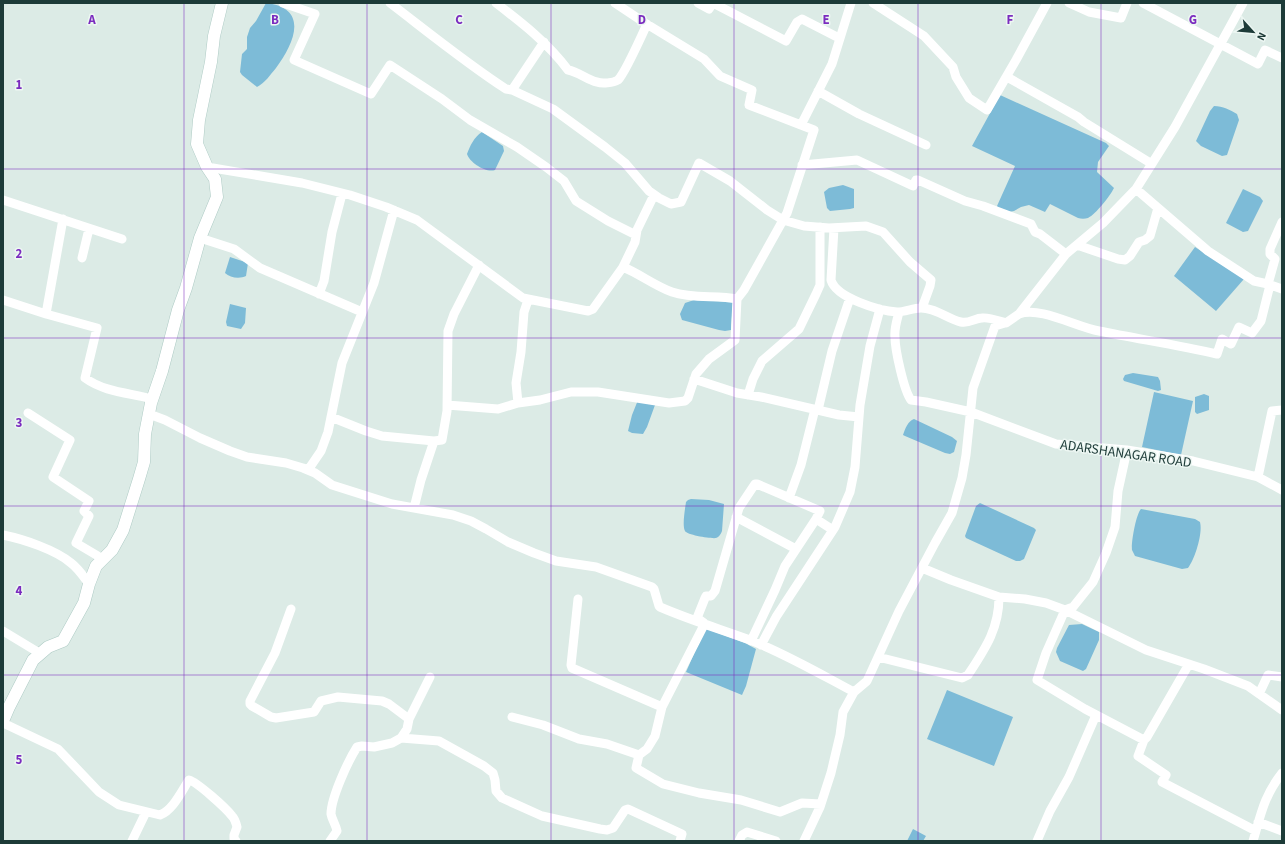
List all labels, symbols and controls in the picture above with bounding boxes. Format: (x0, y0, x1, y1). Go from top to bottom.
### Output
text: A (87, 11, 96, 29)
text: B (271, 11, 279, 29)
text: C (455, 11, 463, 29)
text: D (638, 11, 646, 29)
text: E (822, 11, 830, 29)
text: F (1007, 11, 1014, 29)
text: G (1189, 11, 1197, 29)
north arrow (1233, 12, 1273, 52)
text: N (1253, 30, 1270, 43)
text: 1 (16, 76, 23, 94)
text: 2 (16, 245, 23, 263)
text: 3 (16, 414, 23, 432)
street label: ADARSHANAGAR ROAD (1059, 435, 1193, 473)
text: 4 (16, 582, 23, 600)
text: 5 (16, 751, 23, 769)

